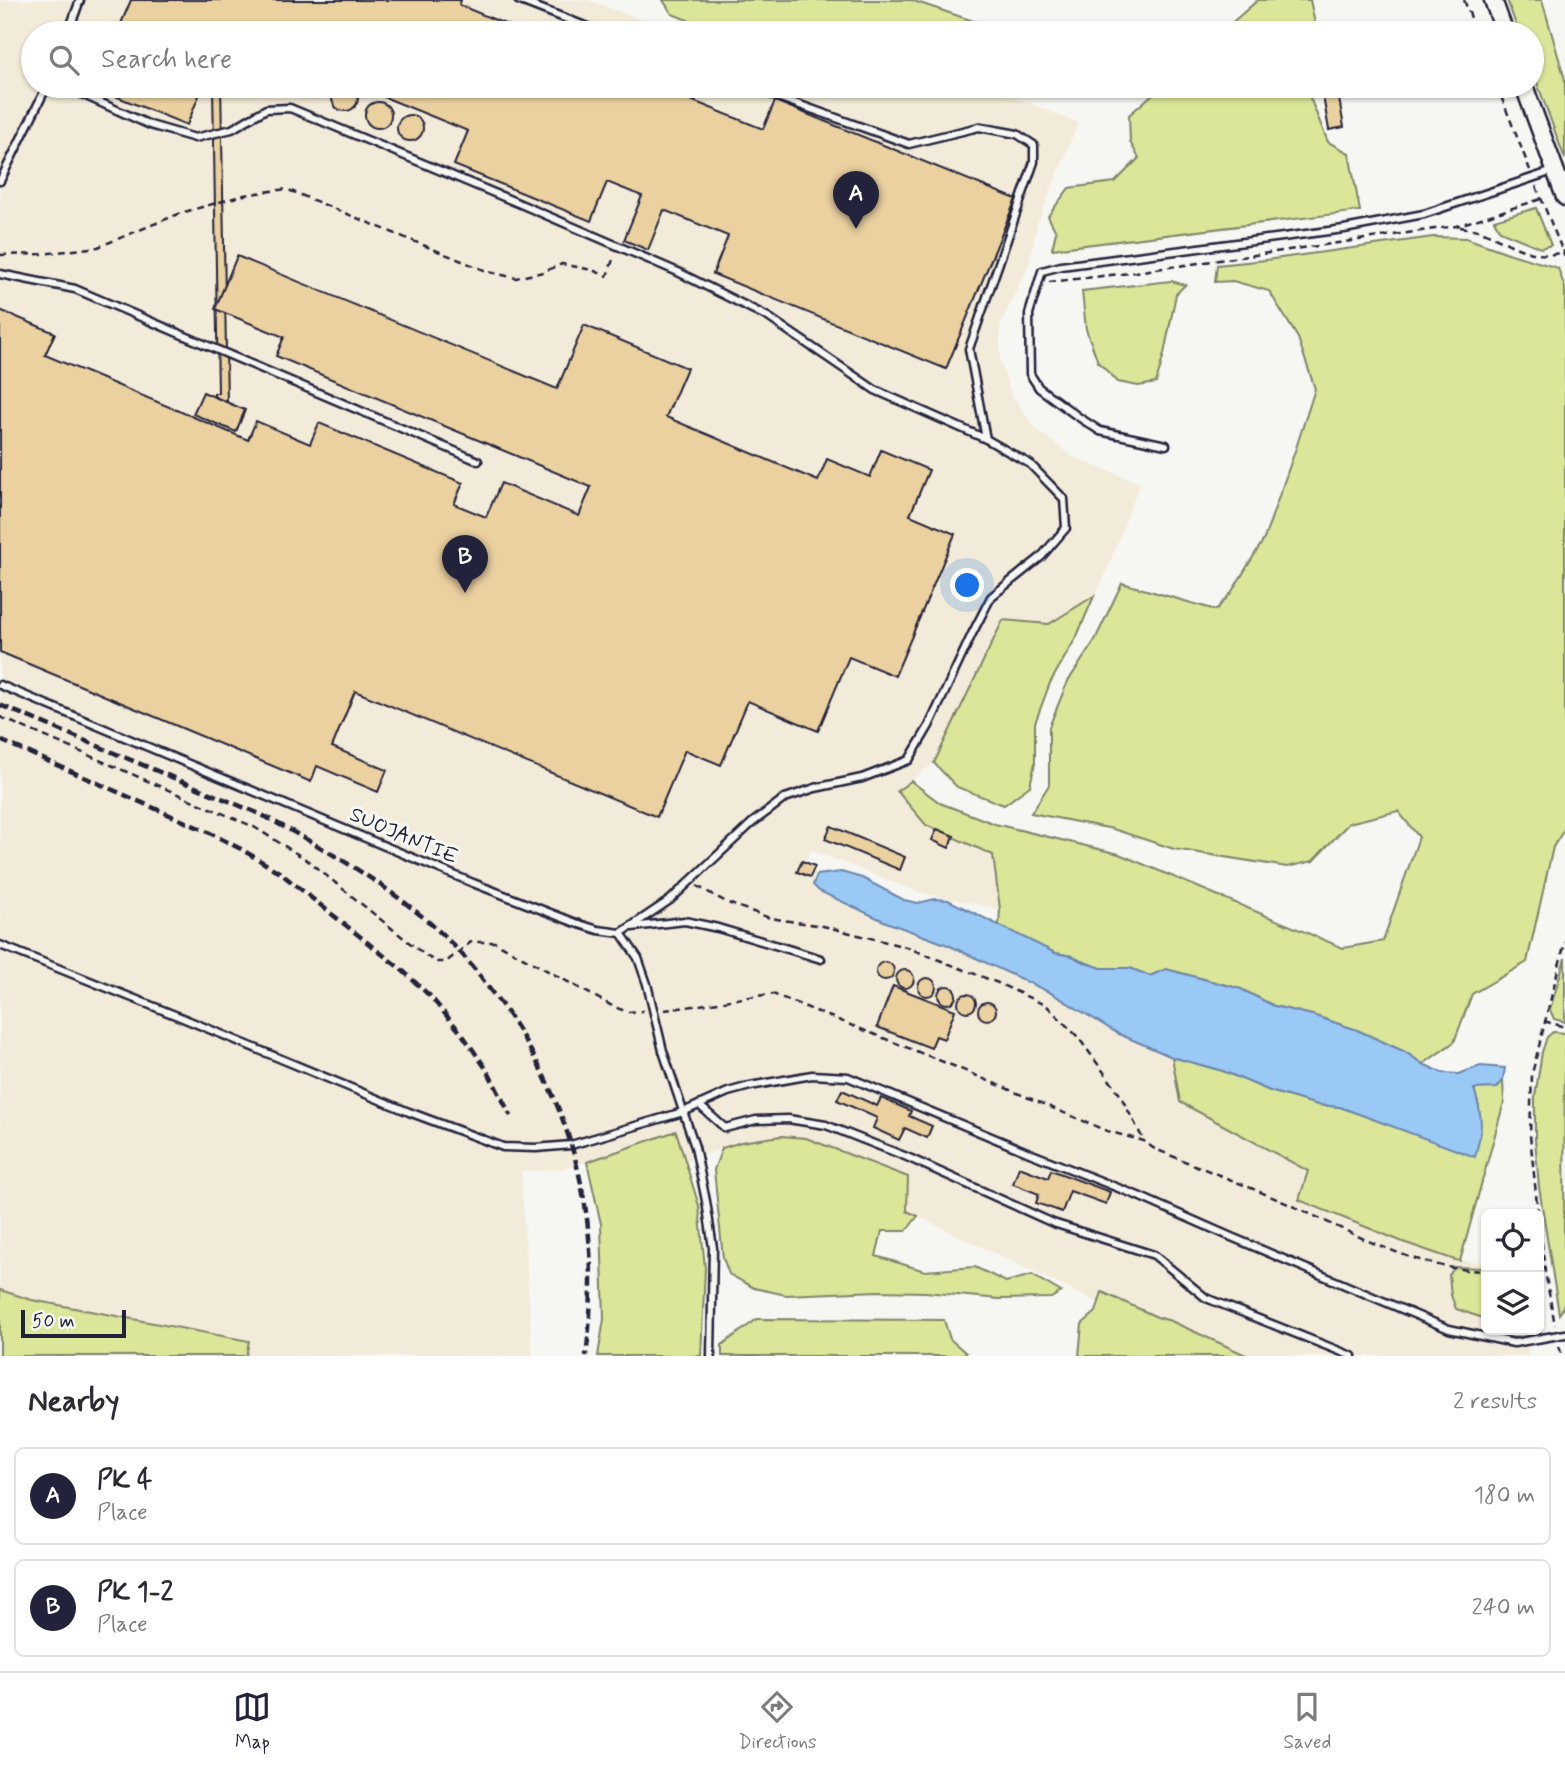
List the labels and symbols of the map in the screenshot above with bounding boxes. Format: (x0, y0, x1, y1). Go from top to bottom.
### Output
pin: A (833, 171, 879, 229)
pin: B (442, 535, 488, 593)
your location (950, 568, 984, 602)
street label: SUOJANTIE (345, 801, 462, 871)
scale bar (21, 1307, 126, 1339)

